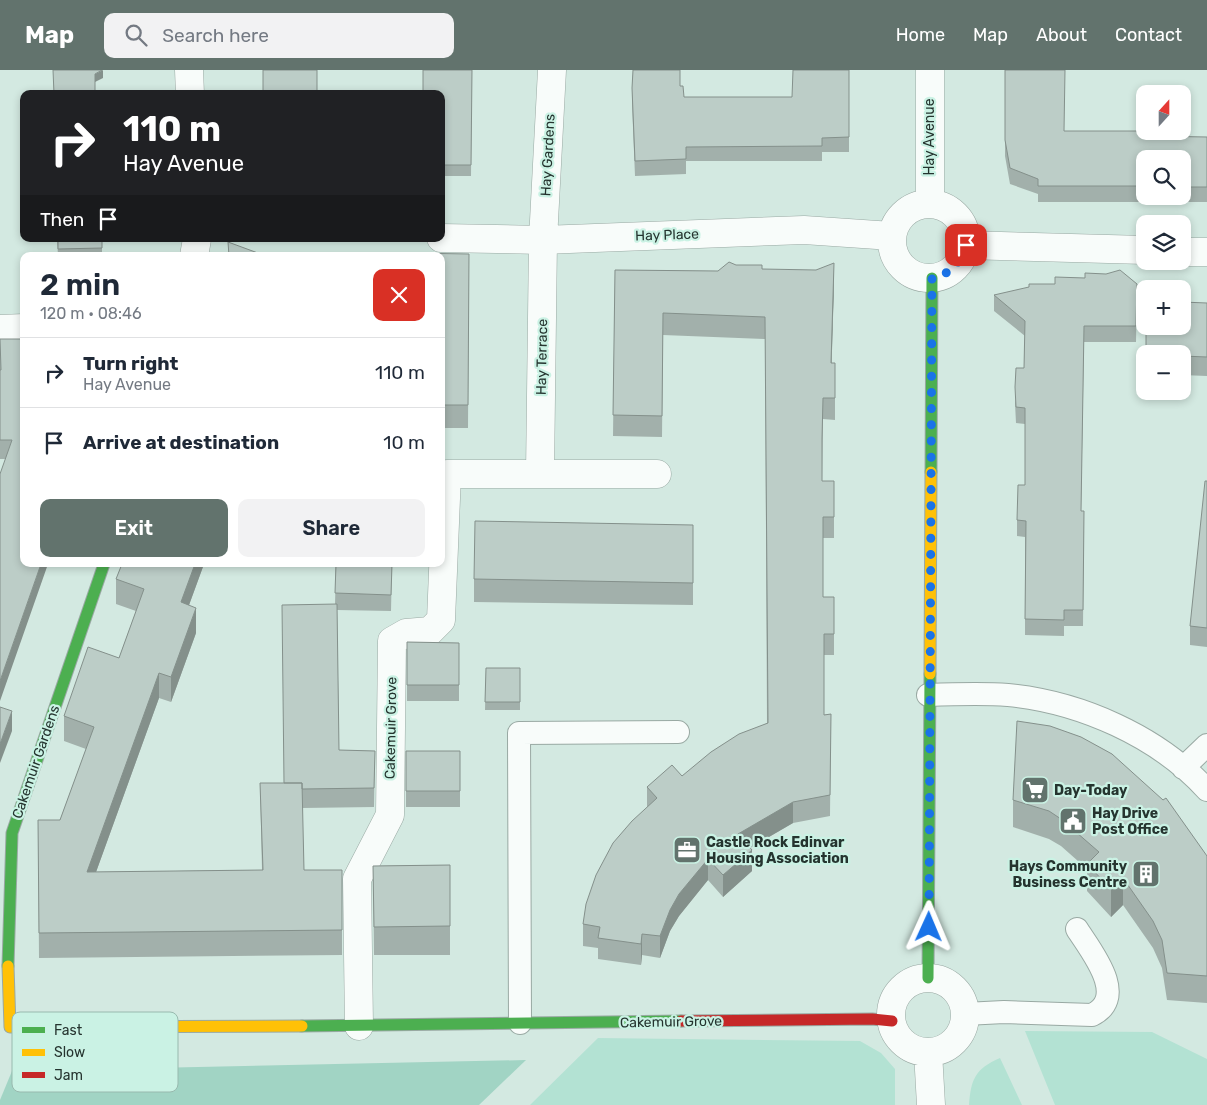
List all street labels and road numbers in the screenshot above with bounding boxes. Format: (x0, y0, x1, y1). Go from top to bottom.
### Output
street label: Hay Avenue (921, 98, 938, 176)
street label: Hay Gardens (537, 113, 559, 197)
street label: Hay Place (635, 225, 699, 245)
street label: Hay Terrace (533, 318, 551, 395)
street label: Cakemuir Grove (382, 677, 400, 779)
street label: Cakemuir Gardens (9, 703, 63, 821)
street label: Cakemuir Grove (620, 1013, 722, 1031)

